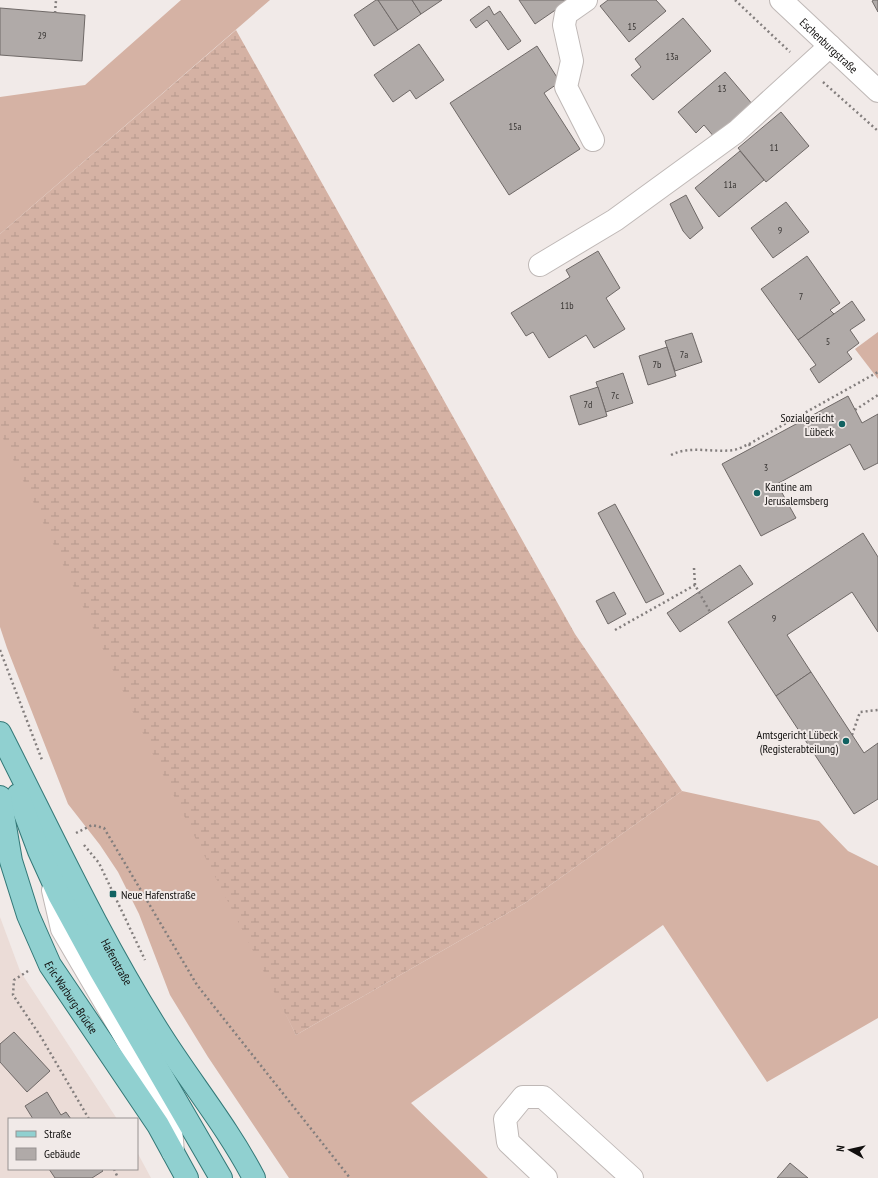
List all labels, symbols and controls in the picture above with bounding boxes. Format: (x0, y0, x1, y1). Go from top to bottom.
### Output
street label: Eschenburgstraße (797, 14, 861, 76)
house number: 15 (628, 20, 637, 33)
house number: 29 (38, 29, 47, 42)
house number: 13a (666, 50, 679, 63)
house number: 13 (718, 82, 727, 95)
house number: 15a (509, 120, 522, 133)
house number: 11 (770, 141, 779, 154)
house number: 11a (724, 178, 737, 191)
house number: 9 (778, 224, 782, 237)
house number: 7 (799, 290, 803, 303)
house number: 11b (560, 299, 574, 312)
house number: 5 (826, 335, 830, 348)
house number: 7a (680, 348, 688, 361)
house number: 7b (653, 358, 661, 371)
house number: 7c (611, 389, 619, 402)
house number: 7d (584, 398, 592, 411)
place label: Sozialgericht Lübeck (780, 410, 835, 439)
marker: Sozialgericht Lübeck (837, 419, 847, 429)
house number: 3 (764, 461, 768, 474)
place label: Kantine am Jerusalemsberg (764, 479, 828, 508)
marker: Kantine am Jerusalemsberg (752, 488, 762, 498)
house number: 9 (772, 612, 776, 625)
place label: Amtsgericht Lübeck (Registerabteilung) (757, 727, 838, 756)
marker: Amtsgericht Lübeck (Registerabteilung) (841, 736, 851, 746)
place label: Neue Hafenstraße (121, 887, 196, 902)
marker: Neue Hafenstraße (108, 889, 118, 899)
street label: Hafenstraße (98, 936, 136, 988)
street label: Eric-Warburg-Brücke (42, 959, 102, 1036)
legend (8, 1118, 138, 1170)
text: Straße (44, 1126, 71, 1141)
north arrow (830, 1130, 870, 1170)
text: N (833, 1145, 847, 1153)
text: Gebäude (44, 1146, 80, 1161)

